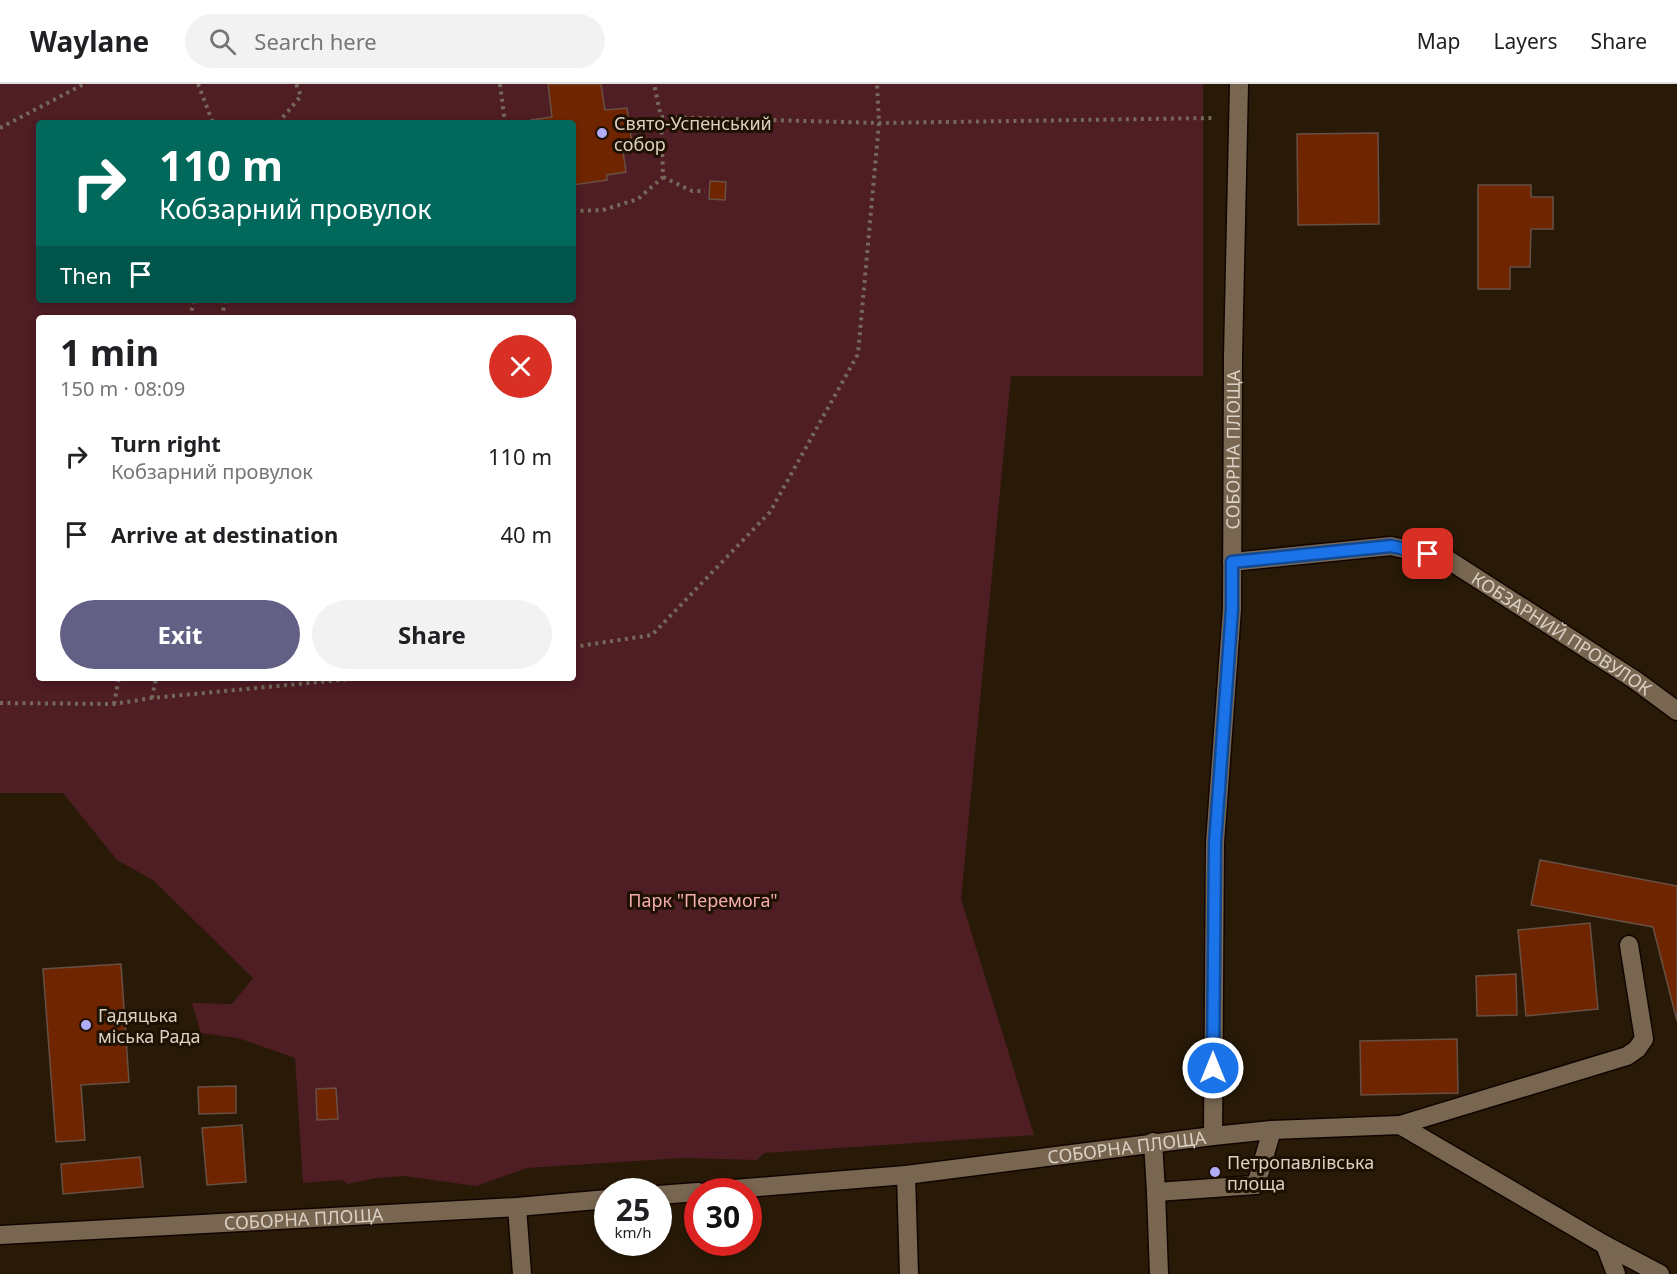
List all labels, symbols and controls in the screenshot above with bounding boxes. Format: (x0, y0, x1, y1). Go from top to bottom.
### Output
search box (185, 14, 605, 68)
text: Waylane (30, 22, 149, 60)
icon: search (206, 25, 239, 58)
text: Search here (254, 26, 377, 56)
text: Map (1417, 27, 1461, 55)
text: Layers (1494, 27, 1558, 55)
text: Share (1591, 27, 1647, 55)
place label: Свято-Успенський собор (614, 111, 772, 156)
marker: Свято-Успенський собор (595, 126, 609, 140)
text: 110 m (159, 136, 283, 193)
icon: right (60, 144, 138, 222)
text: Кобзарний провулок (159, 190, 432, 227)
icon: arrive (124, 258, 157, 291)
text: Then (60, 260, 112, 290)
text: 1 min (60, 328, 159, 377)
button: close (489, 335, 552, 398)
street label: СОБОРНА ПЛОЩА (1220, 369, 1245, 530)
text: 150 m · 08:09 (60, 375, 185, 402)
text: Turn right (111, 428, 221, 458)
icon: right (60, 440, 93, 473)
text: 110 m (488, 441, 552, 471)
text: Кобзарний провулок (111, 458, 313, 485)
icon: arrive (60, 518, 93, 551)
text: Arrive at destination (111, 519, 338, 549)
text: 40 m (501, 519, 552, 549)
pin (1402, 528, 1453, 579)
icon: arrive (1411, 537, 1444, 570)
street label: КОБЗАРНИЙ ПРОВУЛОК (1467, 566, 1657, 701)
button: Exit (60, 600, 300, 669)
button: Share (312, 600, 552, 669)
park label: Парк "Перемога" (628, 888, 778, 912)
place label: Гадяцька міська Рада (98, 1003, 200, 1048)
marker: Гадяцька міська Рада (79, 1018, 93, 1032)
position arrow (1181, 1036, 1245, 1100)
street label: СОБОРНА ПЛОЩА (1046, 1125, 1208, 1169)
place label: Петропавлівська площа (1227, 1150, 1374, 1195)
marker: Петропавлівська площа (1208, 1165, 1222, 1179)
speed limit sign: 30 (684, 1178, 762, 1256)
text: 25 (616, 1189, 650, 1230)
street label: СОБОРНА ПЛОЩА (223, 1202, 384, 1235)
text: km/h (615, 1222, 651, 1242)

